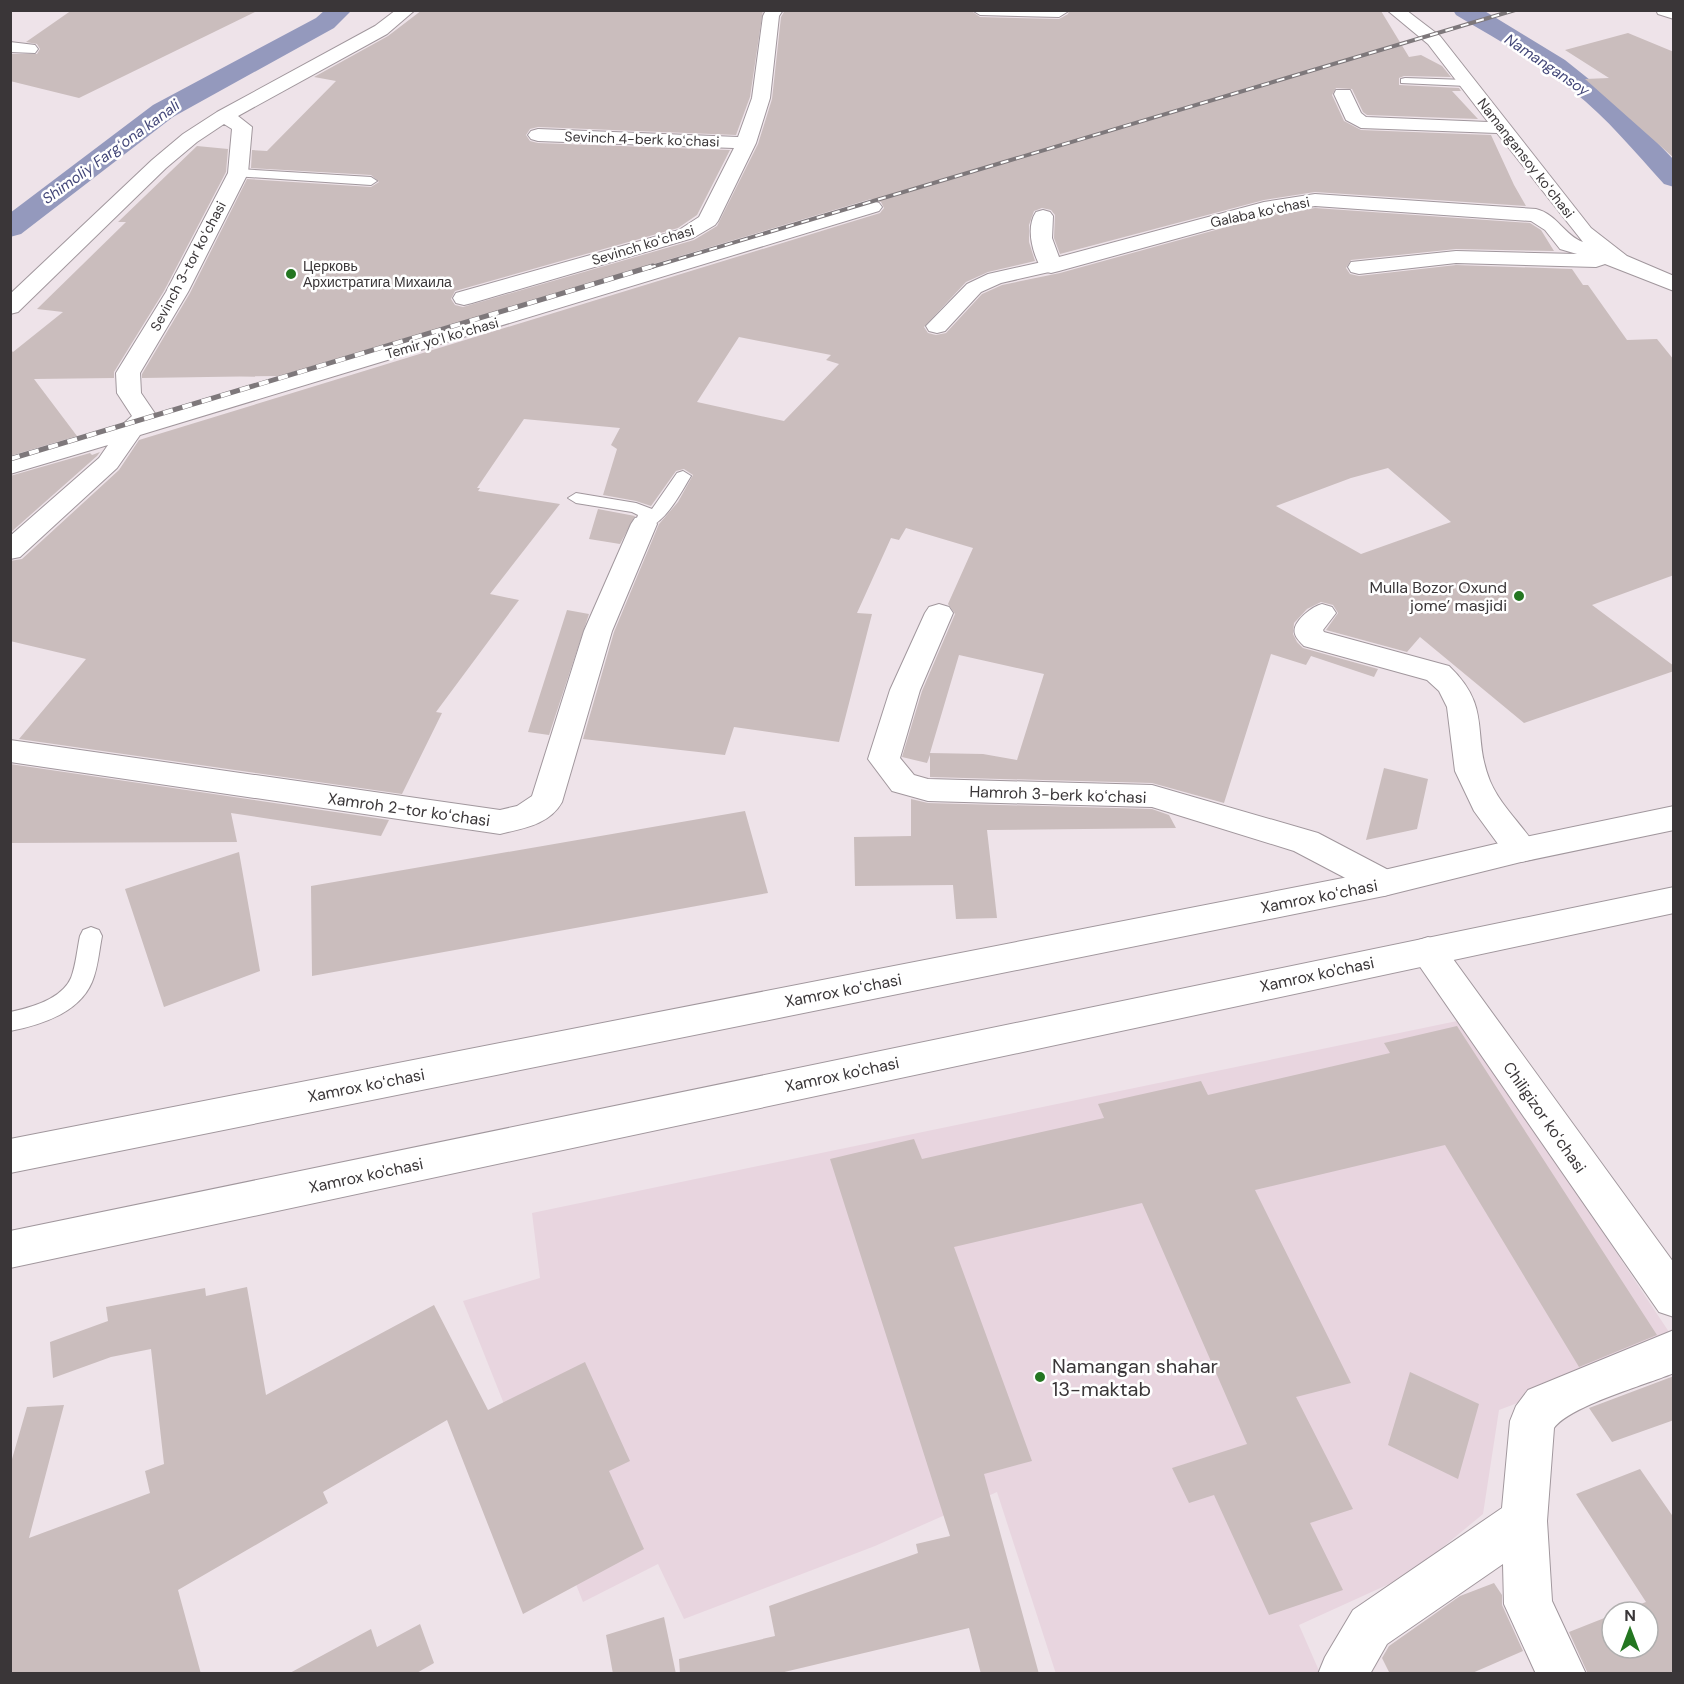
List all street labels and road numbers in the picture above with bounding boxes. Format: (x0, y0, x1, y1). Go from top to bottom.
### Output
street label: Namangansoy koʻchasi (1474, 94, 1578, 222)
street label: Sevinch 4-berk koʻchasi (564, 127, 720, 151)
street label: Galaba koʻchasi (1209, 193, 1311, 231)
street label: Sevinch 3-tor koʻchasi (146, 198, 230, 334)
street label: Sevinch koʻchasi (590, 221, 696, 269)
street label: Temir yoʻl koʻchasi (383, 313, 501, 363)
street label: Hamroh 3-berk koʻchasi (969, 781, 1147, 808)
street label: Xamroh 2-tor koʻchasi (326, 788, 492, 831)
street label: Xamrox koʻchasi (1259, 875, 1379, 918)
street label: Xamrox ko'chasi (1258, 952, 1376, 997)
street label: Xamrox koʻchasi (783, 969, 903, 1012)
street label: Xamrox ko'chasi (783, 1052, 901, 1097)
street label: Chiligizor koʻchasi (1498, 1058, 1591, 1177)
street label: Xamrox koʻchasi (306, 1064, 426, 1107)
street label: Xamrox ko'chasi (307, 1153, 425, 1198)

